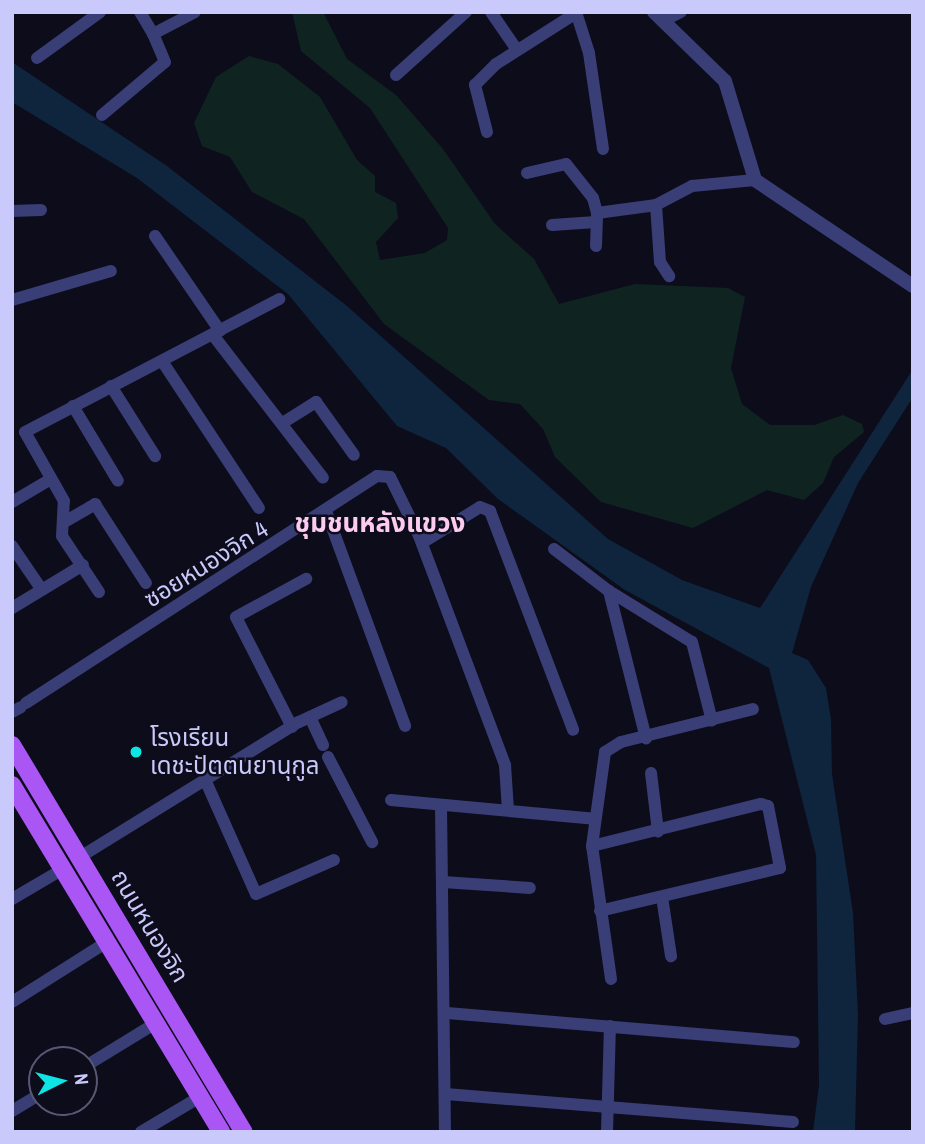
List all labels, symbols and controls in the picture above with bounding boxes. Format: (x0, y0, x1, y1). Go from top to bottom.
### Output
district label: ชุมชนหลังแขวง (295, 507, 465, 539)
street label: ซอยหนองจิก 4 (139, 515, 273, 613)
place label: โรงเรียน เดชะปัตตนยานุกูล (150, 724, 320, 780)
marker: โรงเรียน เดชะปัตตนยานุกูล (128, 744, 144, 760)
street label: ถนนหนองจิก (105, 864, 195, 988)
north arrow (28, 1046, 98, 1116)
text: N (68, 1072, 95, 1086)

